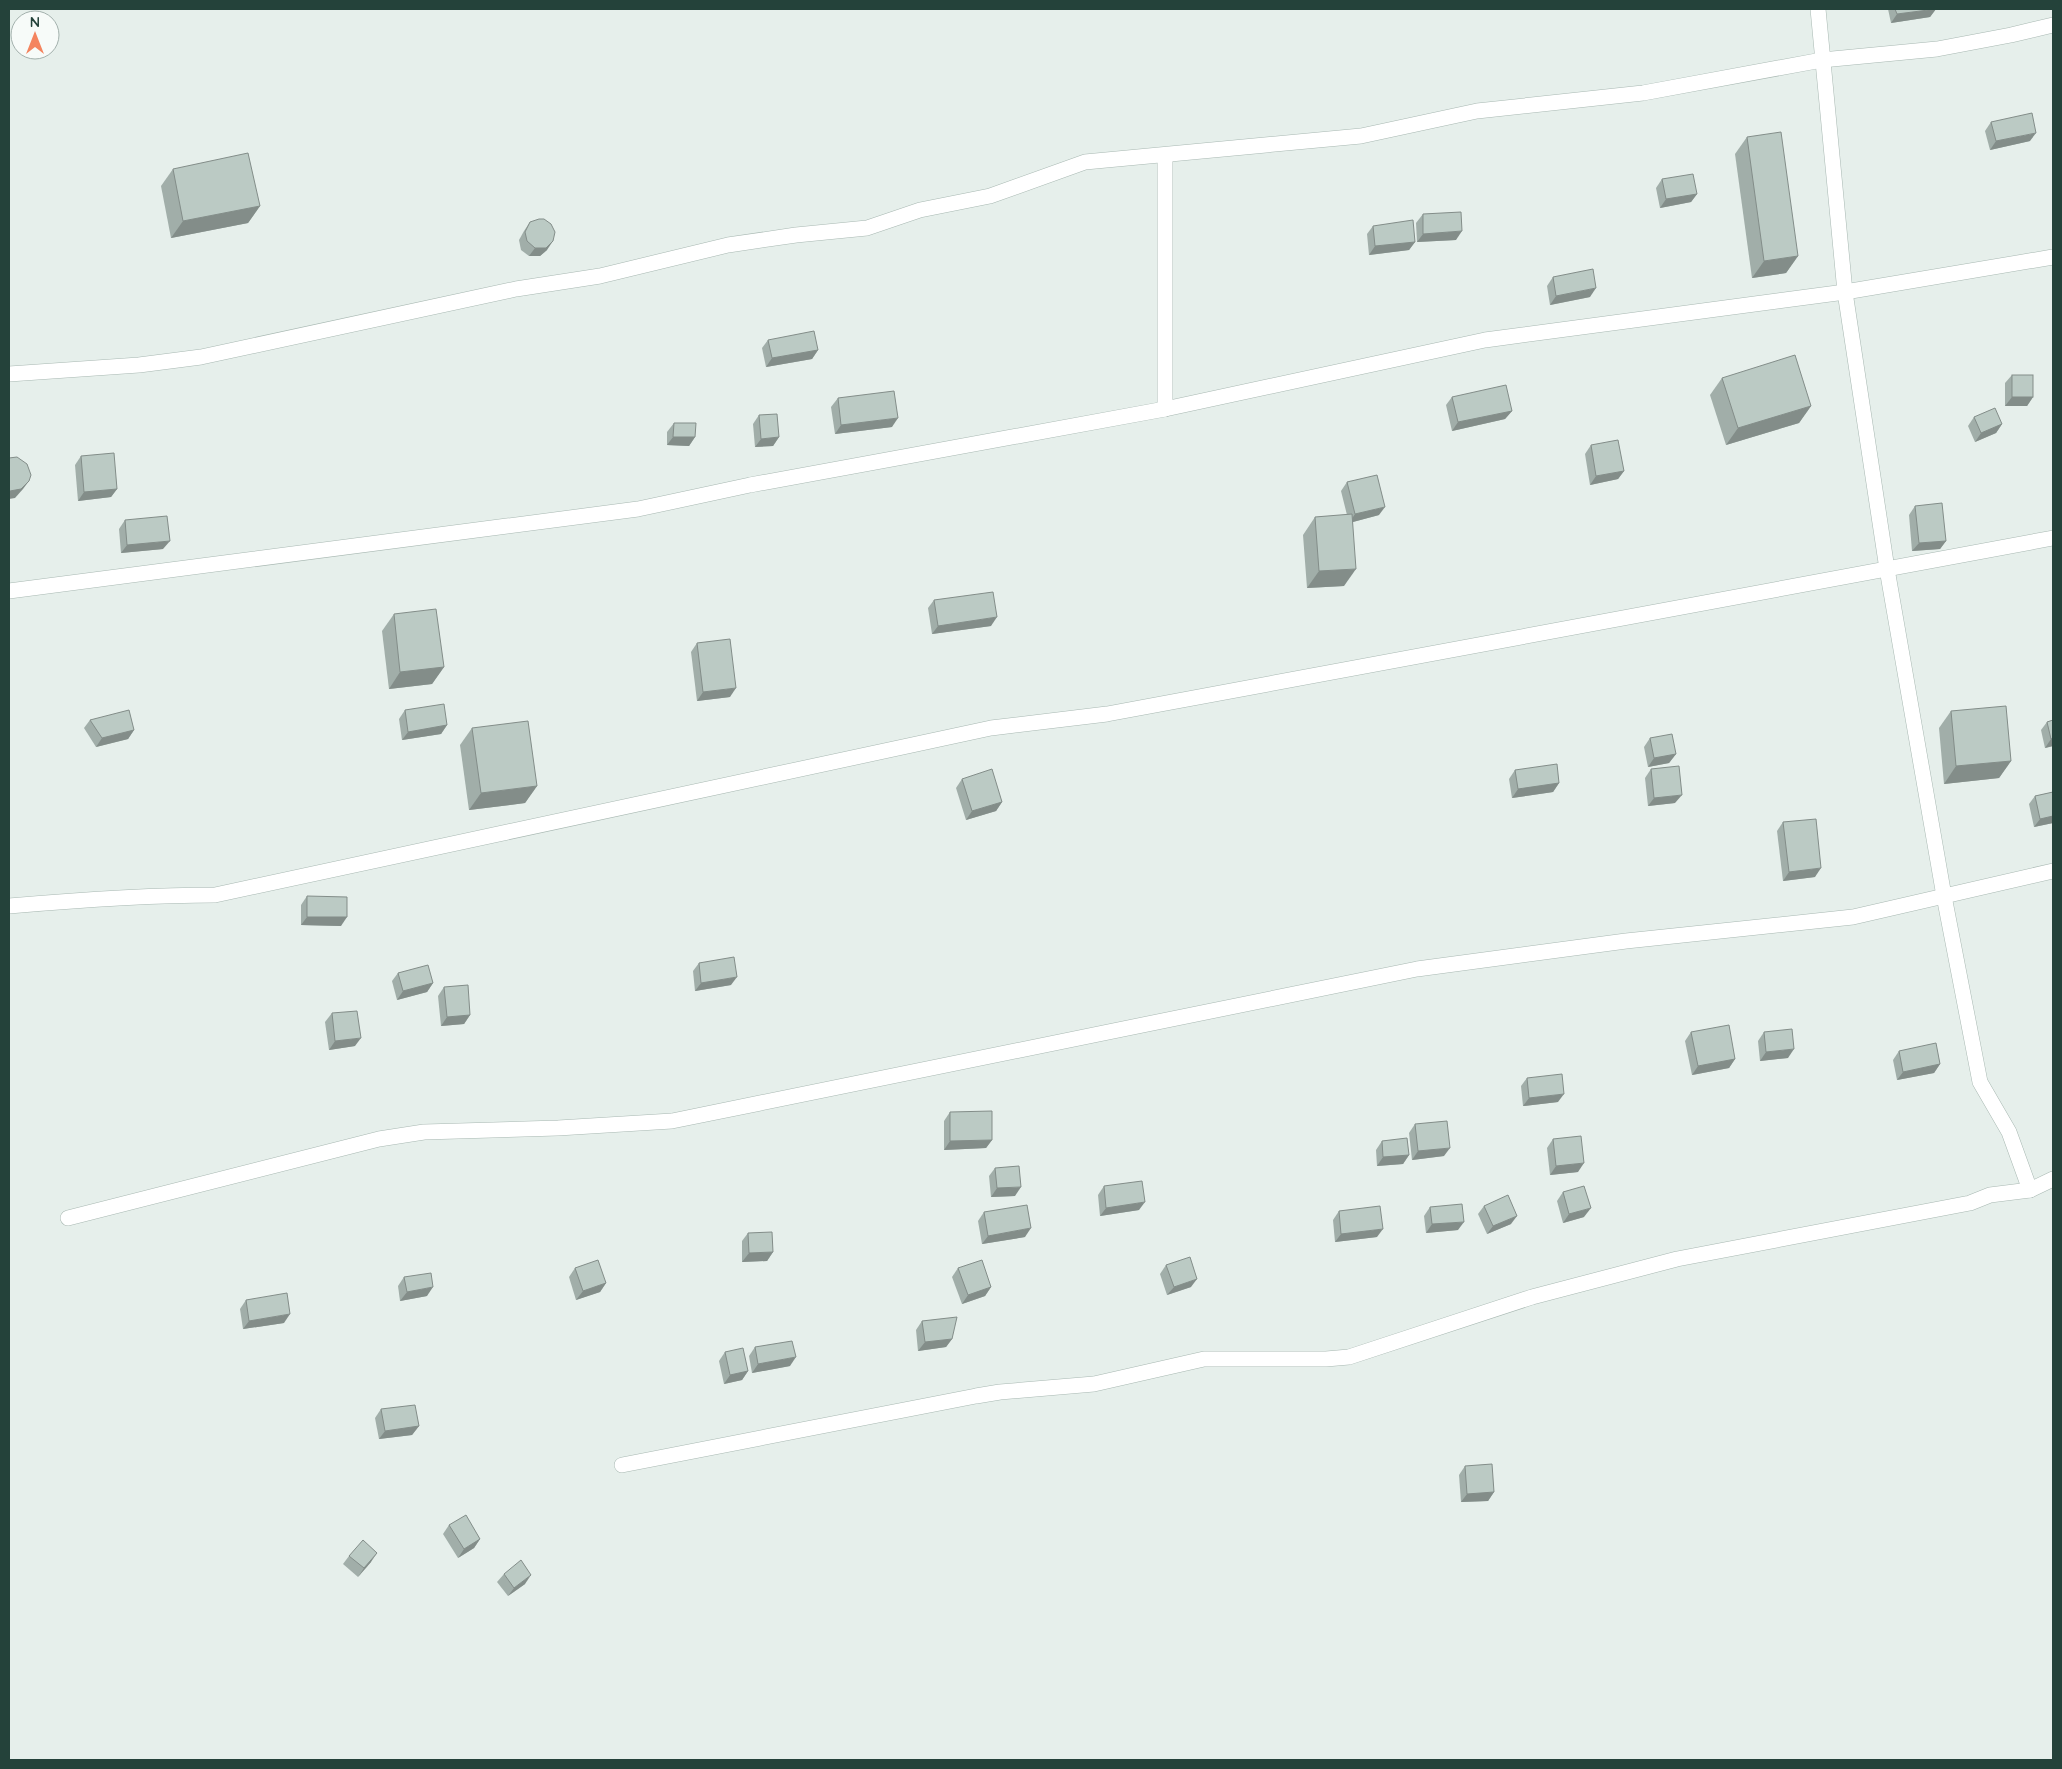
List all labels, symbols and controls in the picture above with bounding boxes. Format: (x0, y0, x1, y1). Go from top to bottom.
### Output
north arrow (10, 10, 60, 60)
text: N (30, 13, 40, 31)

